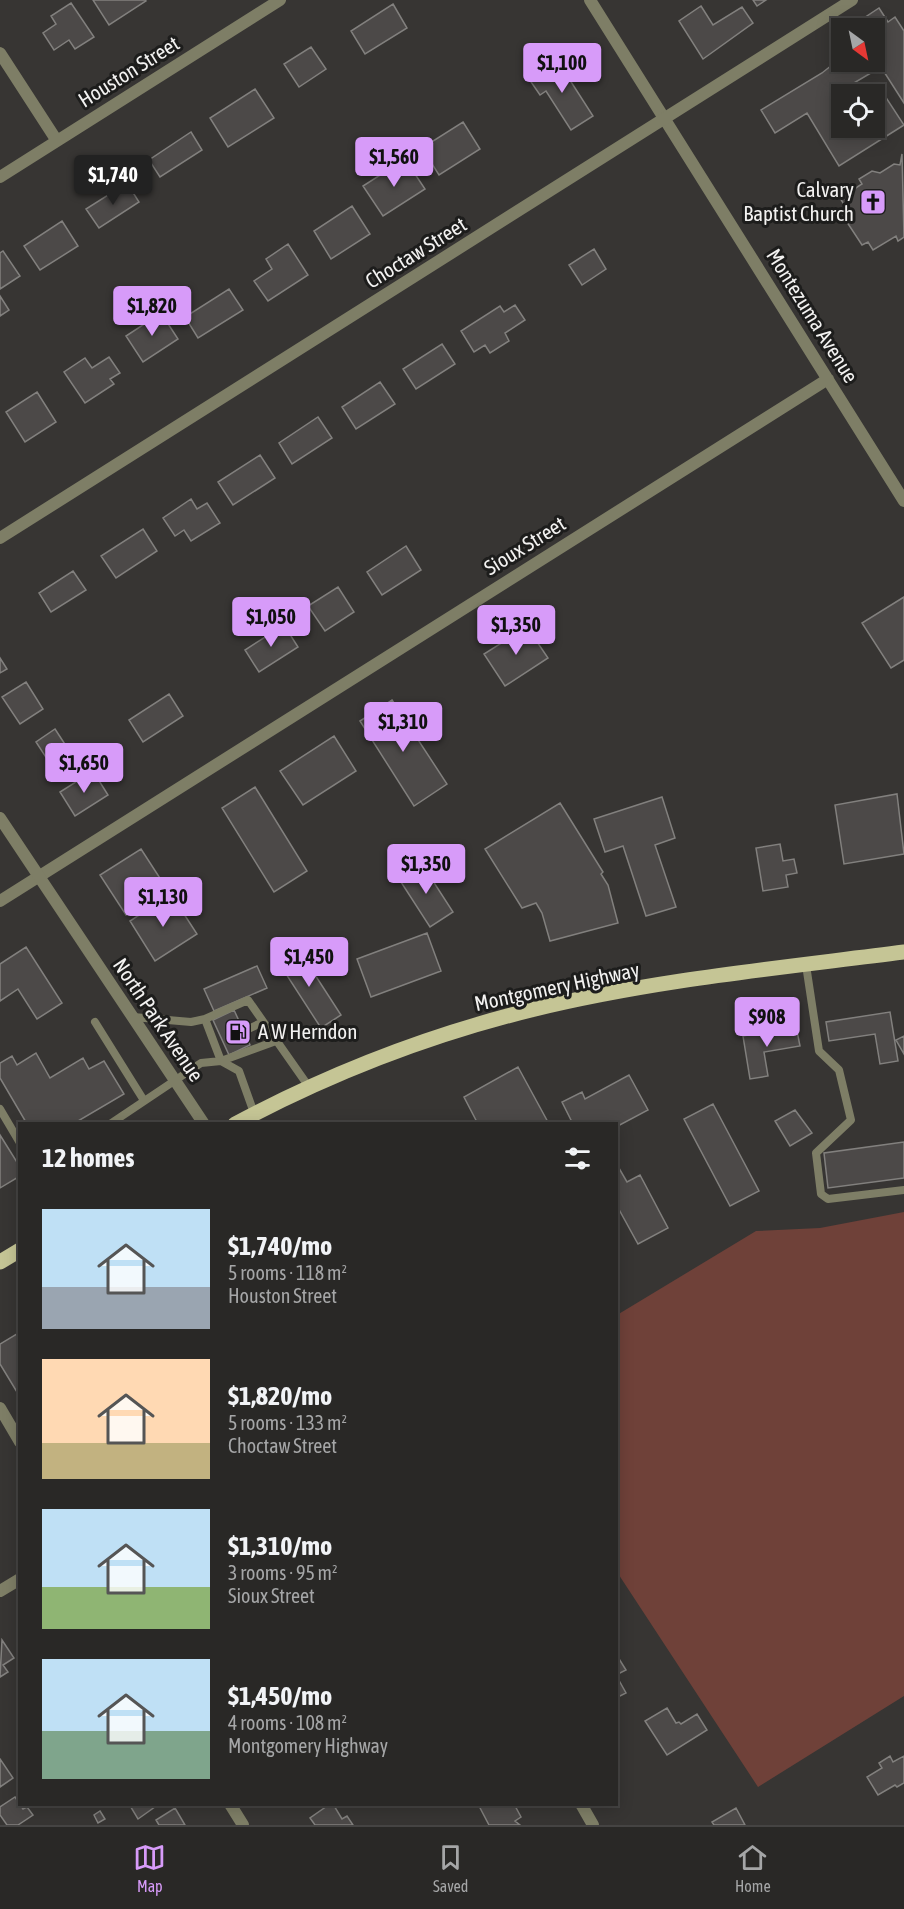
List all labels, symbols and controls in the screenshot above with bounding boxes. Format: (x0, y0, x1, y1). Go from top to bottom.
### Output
north arrow (831, 18, 885, 72)
map controls (831, 18, 885, 138)
street label: Houston Street (74, 31, 183, 112)
pin: $1,100 (513, 43, 611, 94)
text: $1,100 (537, 51, 587, 74)
button: locate (831, 84, 885, 138)
pin: $1,560 (345, 137, 443, 188)
text: $1,560 (369, 145, 419, 168)
pin: $1,740 (64, 155, 162, 206)
text: $1,740 (88, 163, 138, 186)
place label: Calvary Baptist Church (743, 177, 854, 225)
church icon: Calvary Baptist Church (858, 187, 888, 217)
street label: Choctaw Street (361, 212, 470, 293)
street label: Montezuma Avenue (762, 244, 864, 387)
pin: $1,820 (103, 286, 201, 337)
text: $1,820 (127, 294, 177, 317)
street label: Sioux Street (479, 511, 569, 579)
pin: $1,050 (222, 597, 320, 648)
text: $1,050 (246, 605, 296, 628)
pin: $1,350 (467, 605, 565, 656)
text: $1,350 (491, 613, 541, 636)
pin: $1,310 (354, 702, 452, 753)
text: $1,310 (378, 710, 428, 733)
pin: $1,650 (35, 743, 133, 794)
text: $1,650 (59, 751, 109, 774)
pin: $1,350 (377, 844, 475, 895)
text: $1,350 (401, 852, 451, 875)
pin: $1,130 (114, 877, 212, 928)
text: $1,130 (138, 885, 188, 908)
pin: $1,450 (260, 937, 358, 988)
text: $1,450 (284, 945, 334, 968)
street label: North Park Avenue (109, 953, 209, 1086)
street label: Montgomery Highway (472, 957, 642, 1015)
pin: $908 (731, 997, 803, 1048)
text: $908 (749, 1005, 785, 1028)
fuel station icon: A W Herndon (223, 1017, 253, 1047)
place label: A W Herndon (258, 1019, 357, 1043)
icon: filters (561, 1142, 594, 1175)
text: 12 homes (42, 1143, 135, 1173)
text: $1,740/mo (228, 1231, 332, 1261)
icon: home (90, 1233, 162, 1305)
text: 5 rooms · 118 m² (228, 1261, 347, 1284)
text: Houston Street (228, 1284, 337, 1307)
text: $1,820/mo (228, 1381, 332, 1411)
icon: home (90, 1383, 162, 1455)
text: 5 rooms · 133 m² (228, 1411, 347, 1434)
text: Choctaw Street (228, 1434, 337, 1457)
text: $1,310/mo (228, 1531, 332, 1561)
icon: home (90, 1533, 162, 1605)
text: 3 rooms · 95 m² (228, 1561, 338, 1584)
text: Sioux Street (228, 1584, 315, 1607)
text: $1,450/mo (228, 1681, 332, 1711)
icon: home (90, 1683, 162, 1755)
text: 4 rooms · 108 m² (228, 1711, 347, 1734)
text: Montgomery Highway (228, 1734, 388, 1757)
tab: Map (133, 1841, 166, 1895)
tab: Saved (433, 1841, 468, 1895)
tab: Home (735, 1841, 771, 1895)

